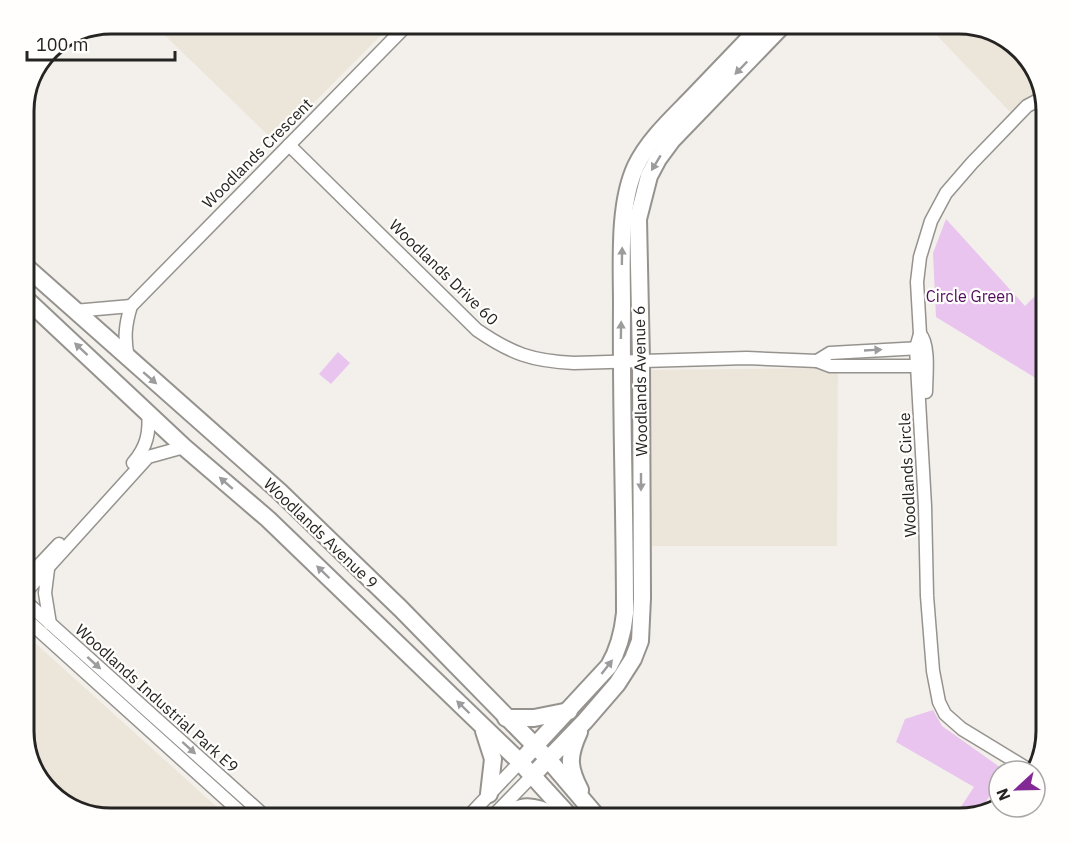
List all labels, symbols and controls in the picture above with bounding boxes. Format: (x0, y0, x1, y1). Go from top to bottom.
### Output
scale bar (27, 24, 176, 62)
text: 100 m (36, 33, 88, 56)
one-way arrow (734, 61, 748, 76)
street label: Woodlands Crescent (198, 94, 316, 212)
one-way arrow (651, 155, 662, 171)
street label: Woodlands Drive 60 (385, 215, 503, 329)
one-way arrow (617, 247, 627, 266)
park label: Circle Green (926, 286, 1014, 306)
street label: Woodlands Avenue 6 (629, 305, 651, 457)
one-way arrow (617, 321, 626, 340)
one-way arrow (73, 342, 88, 356)
one-way arrow (863, 346, 882, 355)
one-way arrow (142, 371, 157, 385)
street label: Woodlands Circle (894, 412, 920, 538)
one-way arrow (636, 472, 646, 491)
street label: Woodlands Avenue 9 (260, 473, 382, 593)
one-way arrow (219, 477, 234, 490)
one-way arrow (316, 565, 330, 579)
street label: Woodlands Industrial Park E9 (71, 619, 243, 777)
one-way arrow (86, 656, 101, 669)
one-way arrow (601, 659, 613, 675)
one-way arrow (456, 701, 470, 715)
one-way arrow (181, 741, 196, 754)
north arrow (987, 759, 1047, 819)
text: N (992, 785, 1015, 804)

